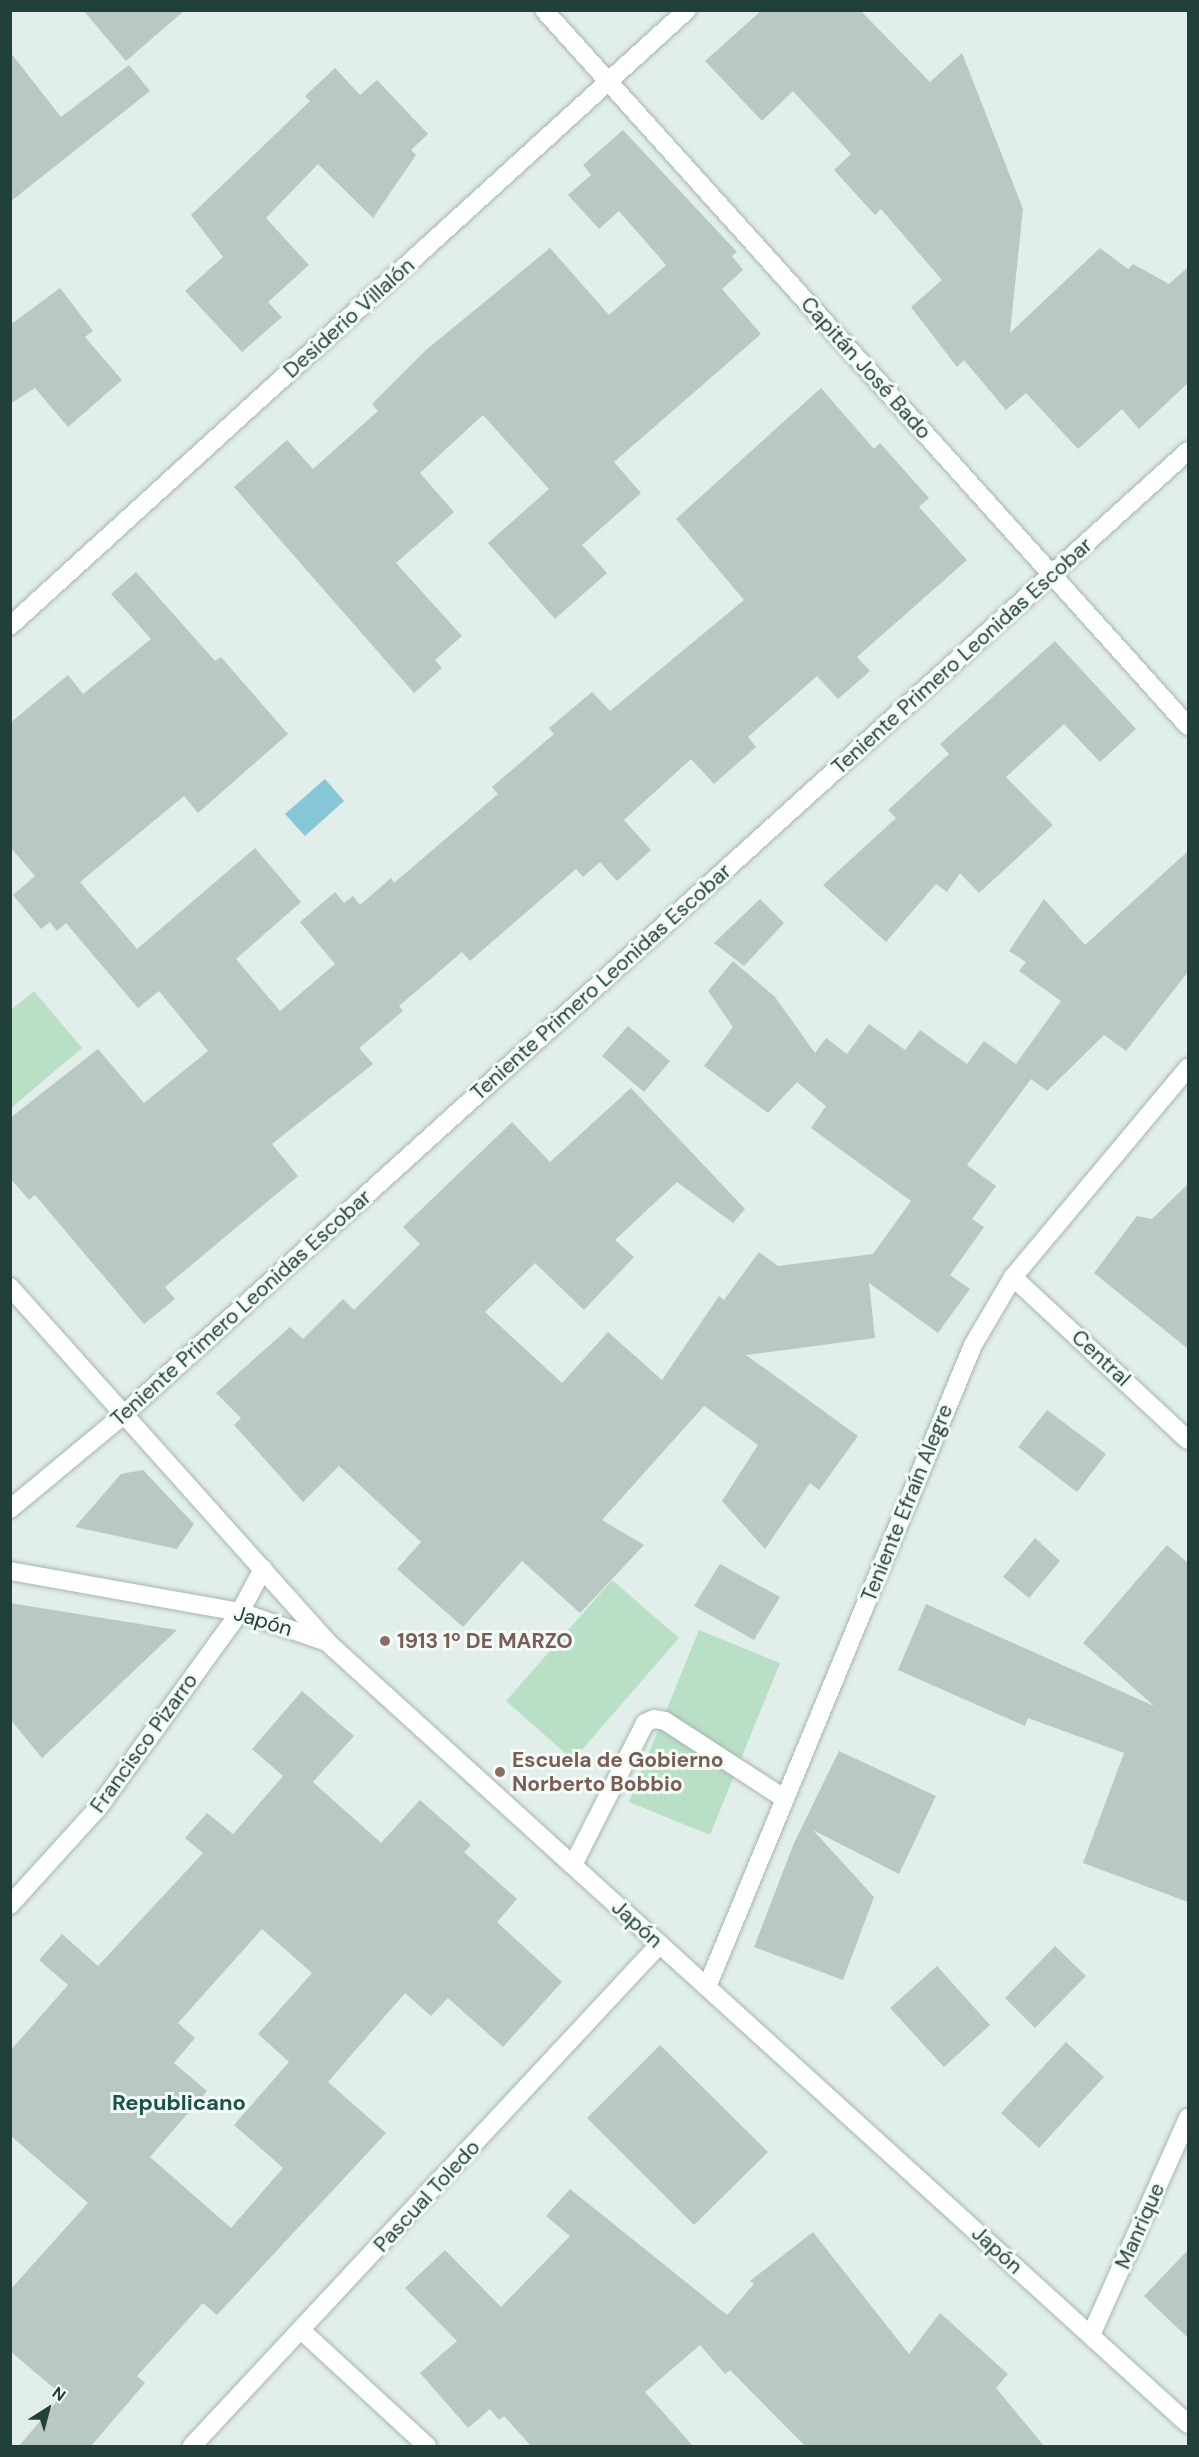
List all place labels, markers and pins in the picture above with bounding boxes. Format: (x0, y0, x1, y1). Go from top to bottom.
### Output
place label: 1913 1º DE MARZO (397, 1628, 573, 1654)
marker: 1913 1º DE MARZO (378, 1634, 392, 1648)
place label: Escuela de Gobierno Norberto Bobbio (512, 1747, 724, 1797)
marker: Escuela de Gobierno Norberto Bobbio (493, 1765, 507, 1779)

